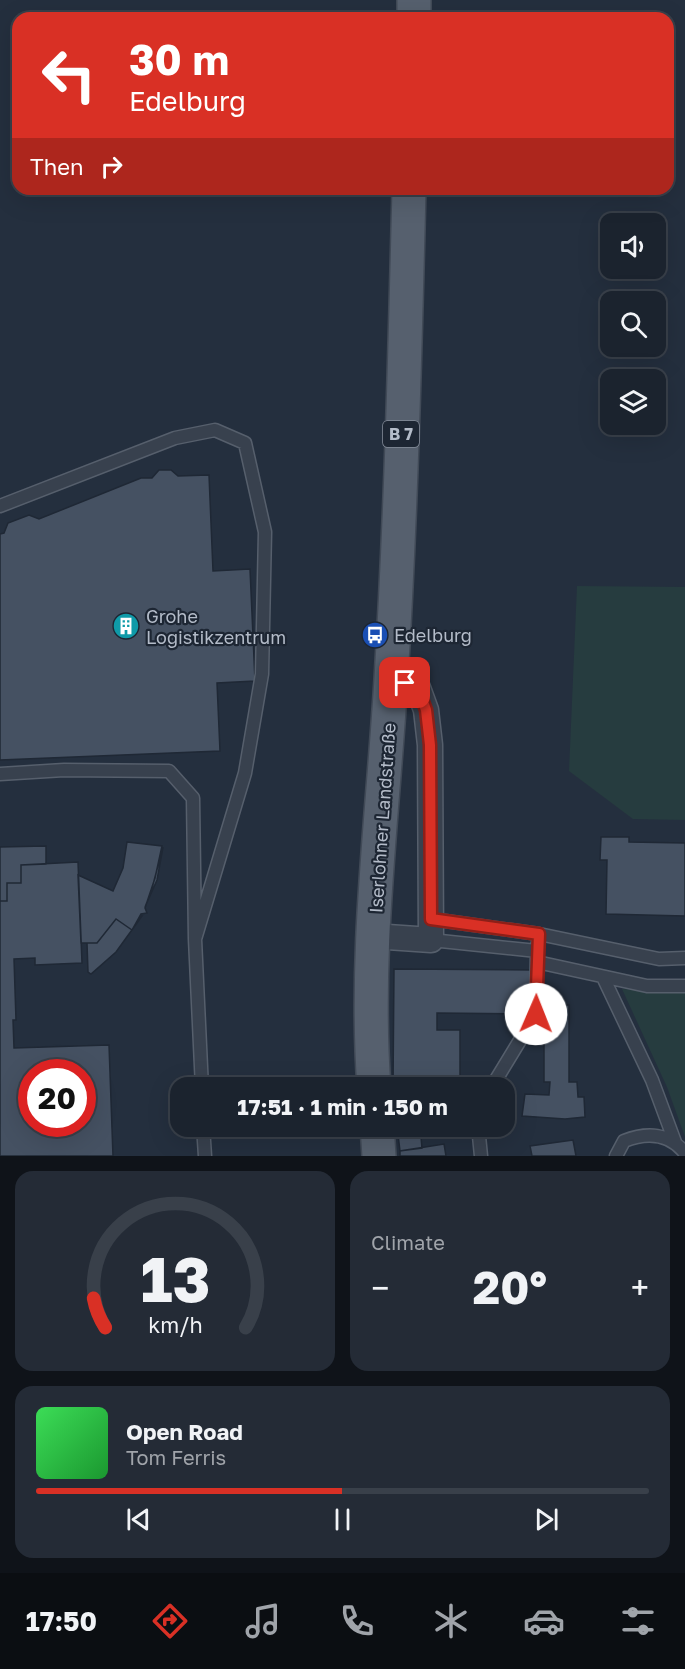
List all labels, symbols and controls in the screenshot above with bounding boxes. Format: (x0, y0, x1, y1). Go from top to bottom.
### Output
text: 30 m (129, 34, 229, 84)
icon: left (30, 36, 108, 114)
text: Edelburg (129, 85, 246, 117)
icon: right (95, 150, 128, 183)
text: Then (30, 153, 83, 180)
map controls (600, 213, 666, 435)
button: sound (600, 213, 666, 279)
button: search (600, 291, 666, 357)
button: layers (600, 369, 666, 435)
road number: B 7 (383, 421, 419, 447)
place label: Grohe Logistikzentrum (146, 605, 286, 648)
building icon: Grohe Logistikzentrum (111, 611, 141, 641)
bus stop icon: Edelburg (360, 620, 390, 650)
place label: Edelburg (394, 624, 472, 646)
pin (379, 657, 430, 708)
icon: arrive (388, 666, 421, 699)
street label: Iserlohner Landstraße (364, 722, 400, 914)
position arrow (504, 982, 568, 1046)
speed limit sign: 20 (18, 1059, 96, 1137)
text: 17:51 · 1 min · 150 m (237, 1093, 448, 1120)
text: Climate (371, 1230, 445, 1254)
text: 13 (140, 1241, 210, 1316)
text: 20° (473, 1260, 547, 1314)
text: − (371, 1268, 389, 1307)
text: + (631, 1268, 649, 1307)
text: km/h (148, 1312, 202, 1338)
text: Open Road (126, 1418, 243, 1445)
text: Tom Ferris (126, 1445, 226, 1469)
icon: previous (122, 1503, 155, 1536)
icon: pause (326, 1503, 359, 1536)
icon: next (530, 1503, 563, 1536)
icon: directions (149, 1600, 191, 1642)
icon: music (242, 1600, 284, 1642)
icon: phone (336, 1600, 378, 1642)
icon: climate (430, 1600, 472, 1642)
icon: car (523, 1600, 565, 1642)
icon: filters (617, 1600, 659, 1642)
text: 17:50 (26, 1605, 97, 1637)

